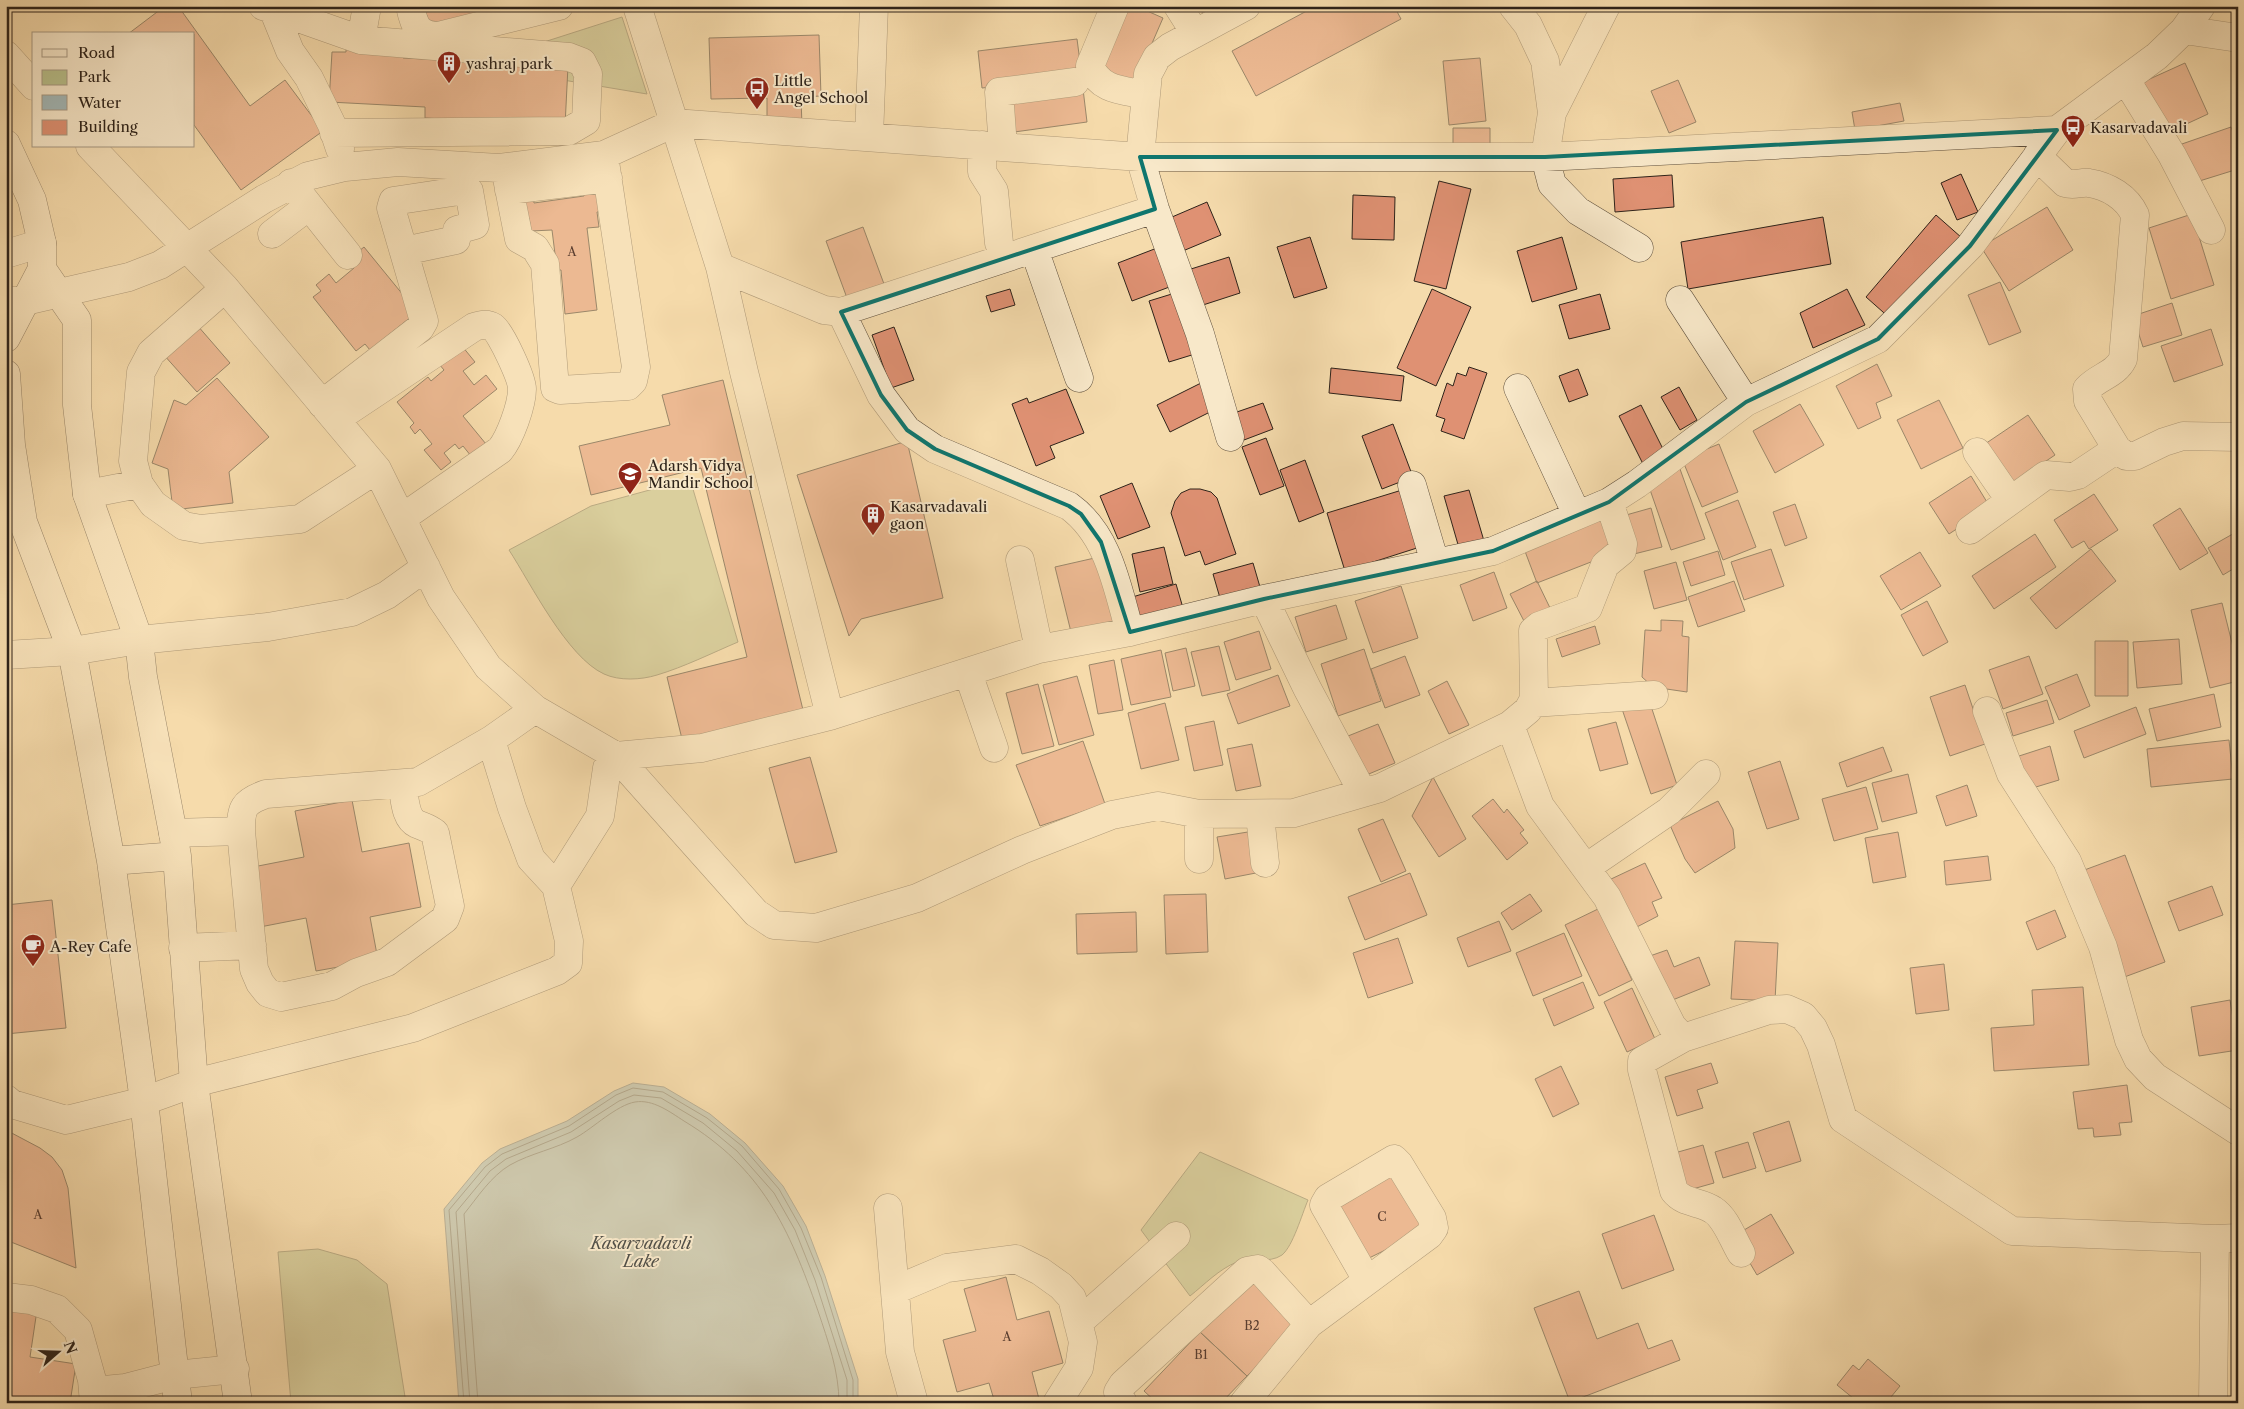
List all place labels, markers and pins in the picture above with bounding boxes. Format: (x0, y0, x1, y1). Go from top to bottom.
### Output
building icon: yashraj park (436, 50, 462, 84)
place label: yashraj park (465, 54, 554, 73)
place label: Little Angel School (773, 71, 869, 107)
bus stop icon: Little Angel School (744, 76, 770, 110)
bus stop icon: Kasarvadavali (2060, 114, 2086, 148)
place label: Kasarvadavali (2090, 118, 2188, 137)
place label: Adarsh Vidya Mandir School (647, 456, 754, 492)
school or university icon: Adarsh Vidya Mandir School (617, 461, 643, 495)
place label: Kasarvadavali gaon (890, 497, 988, 533)
building icon: Kasarvadavali gaon (860, 502, 886, 536)
cafe icon: A-Rey Cafe (20, 933, 46, 967)
place label: A-Rey Cafe (49, 937, 132, 956)

